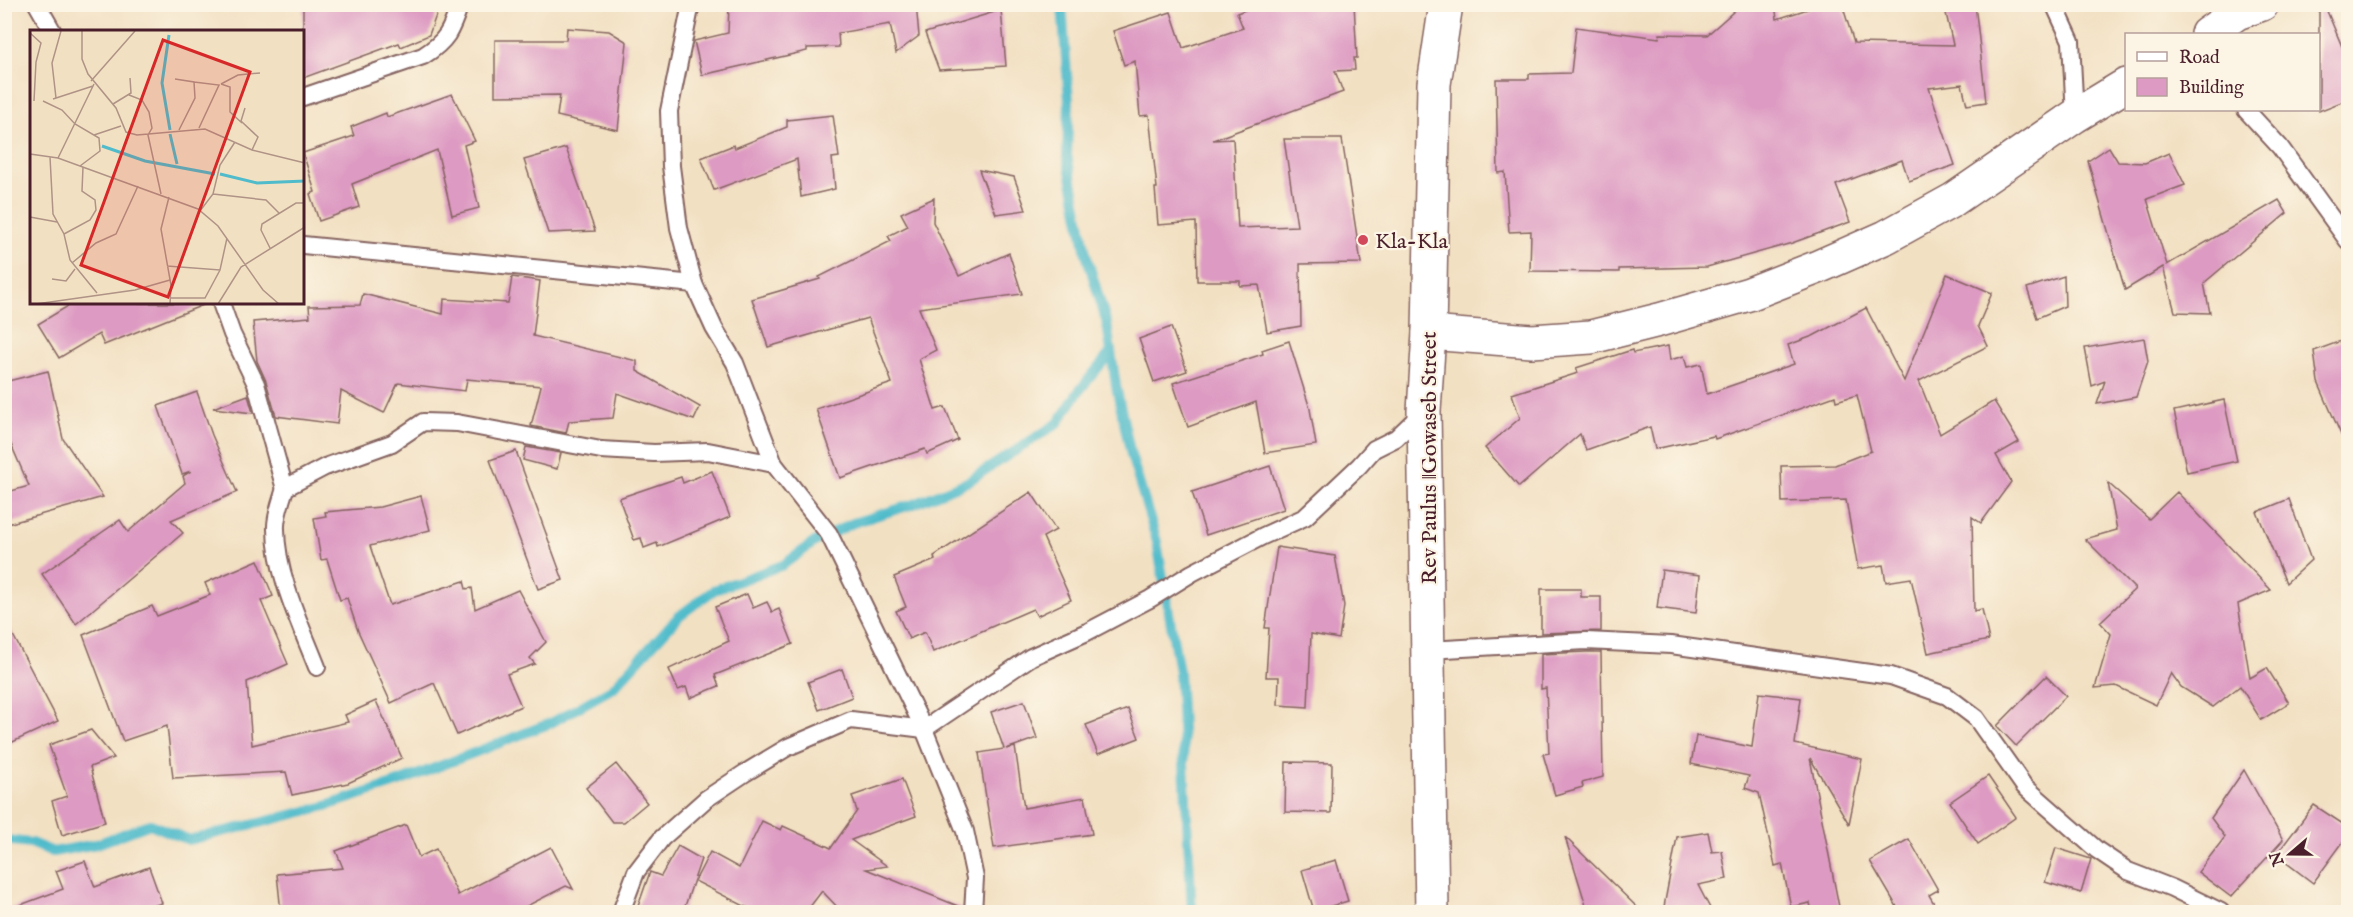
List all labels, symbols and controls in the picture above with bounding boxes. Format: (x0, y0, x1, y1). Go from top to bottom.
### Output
inset map (30, 30, 304, 304)
legend (2125, 33, 2320, 111)
text: Road (2179, 47, 2220, 70)
text: Building (2179, 77, 2244, 100)
place label: Kla-Kla (1375, 228, 1449, 256)
marker: Kla-Kla (1356, 233, 1370, 247)
street label: Rev Paulus ǁGowaseb Street (1416, 331, 1444, 584)
north arrow (2260, 824, 2320, 884)
text: N (2266, 848, 2290, 869)

